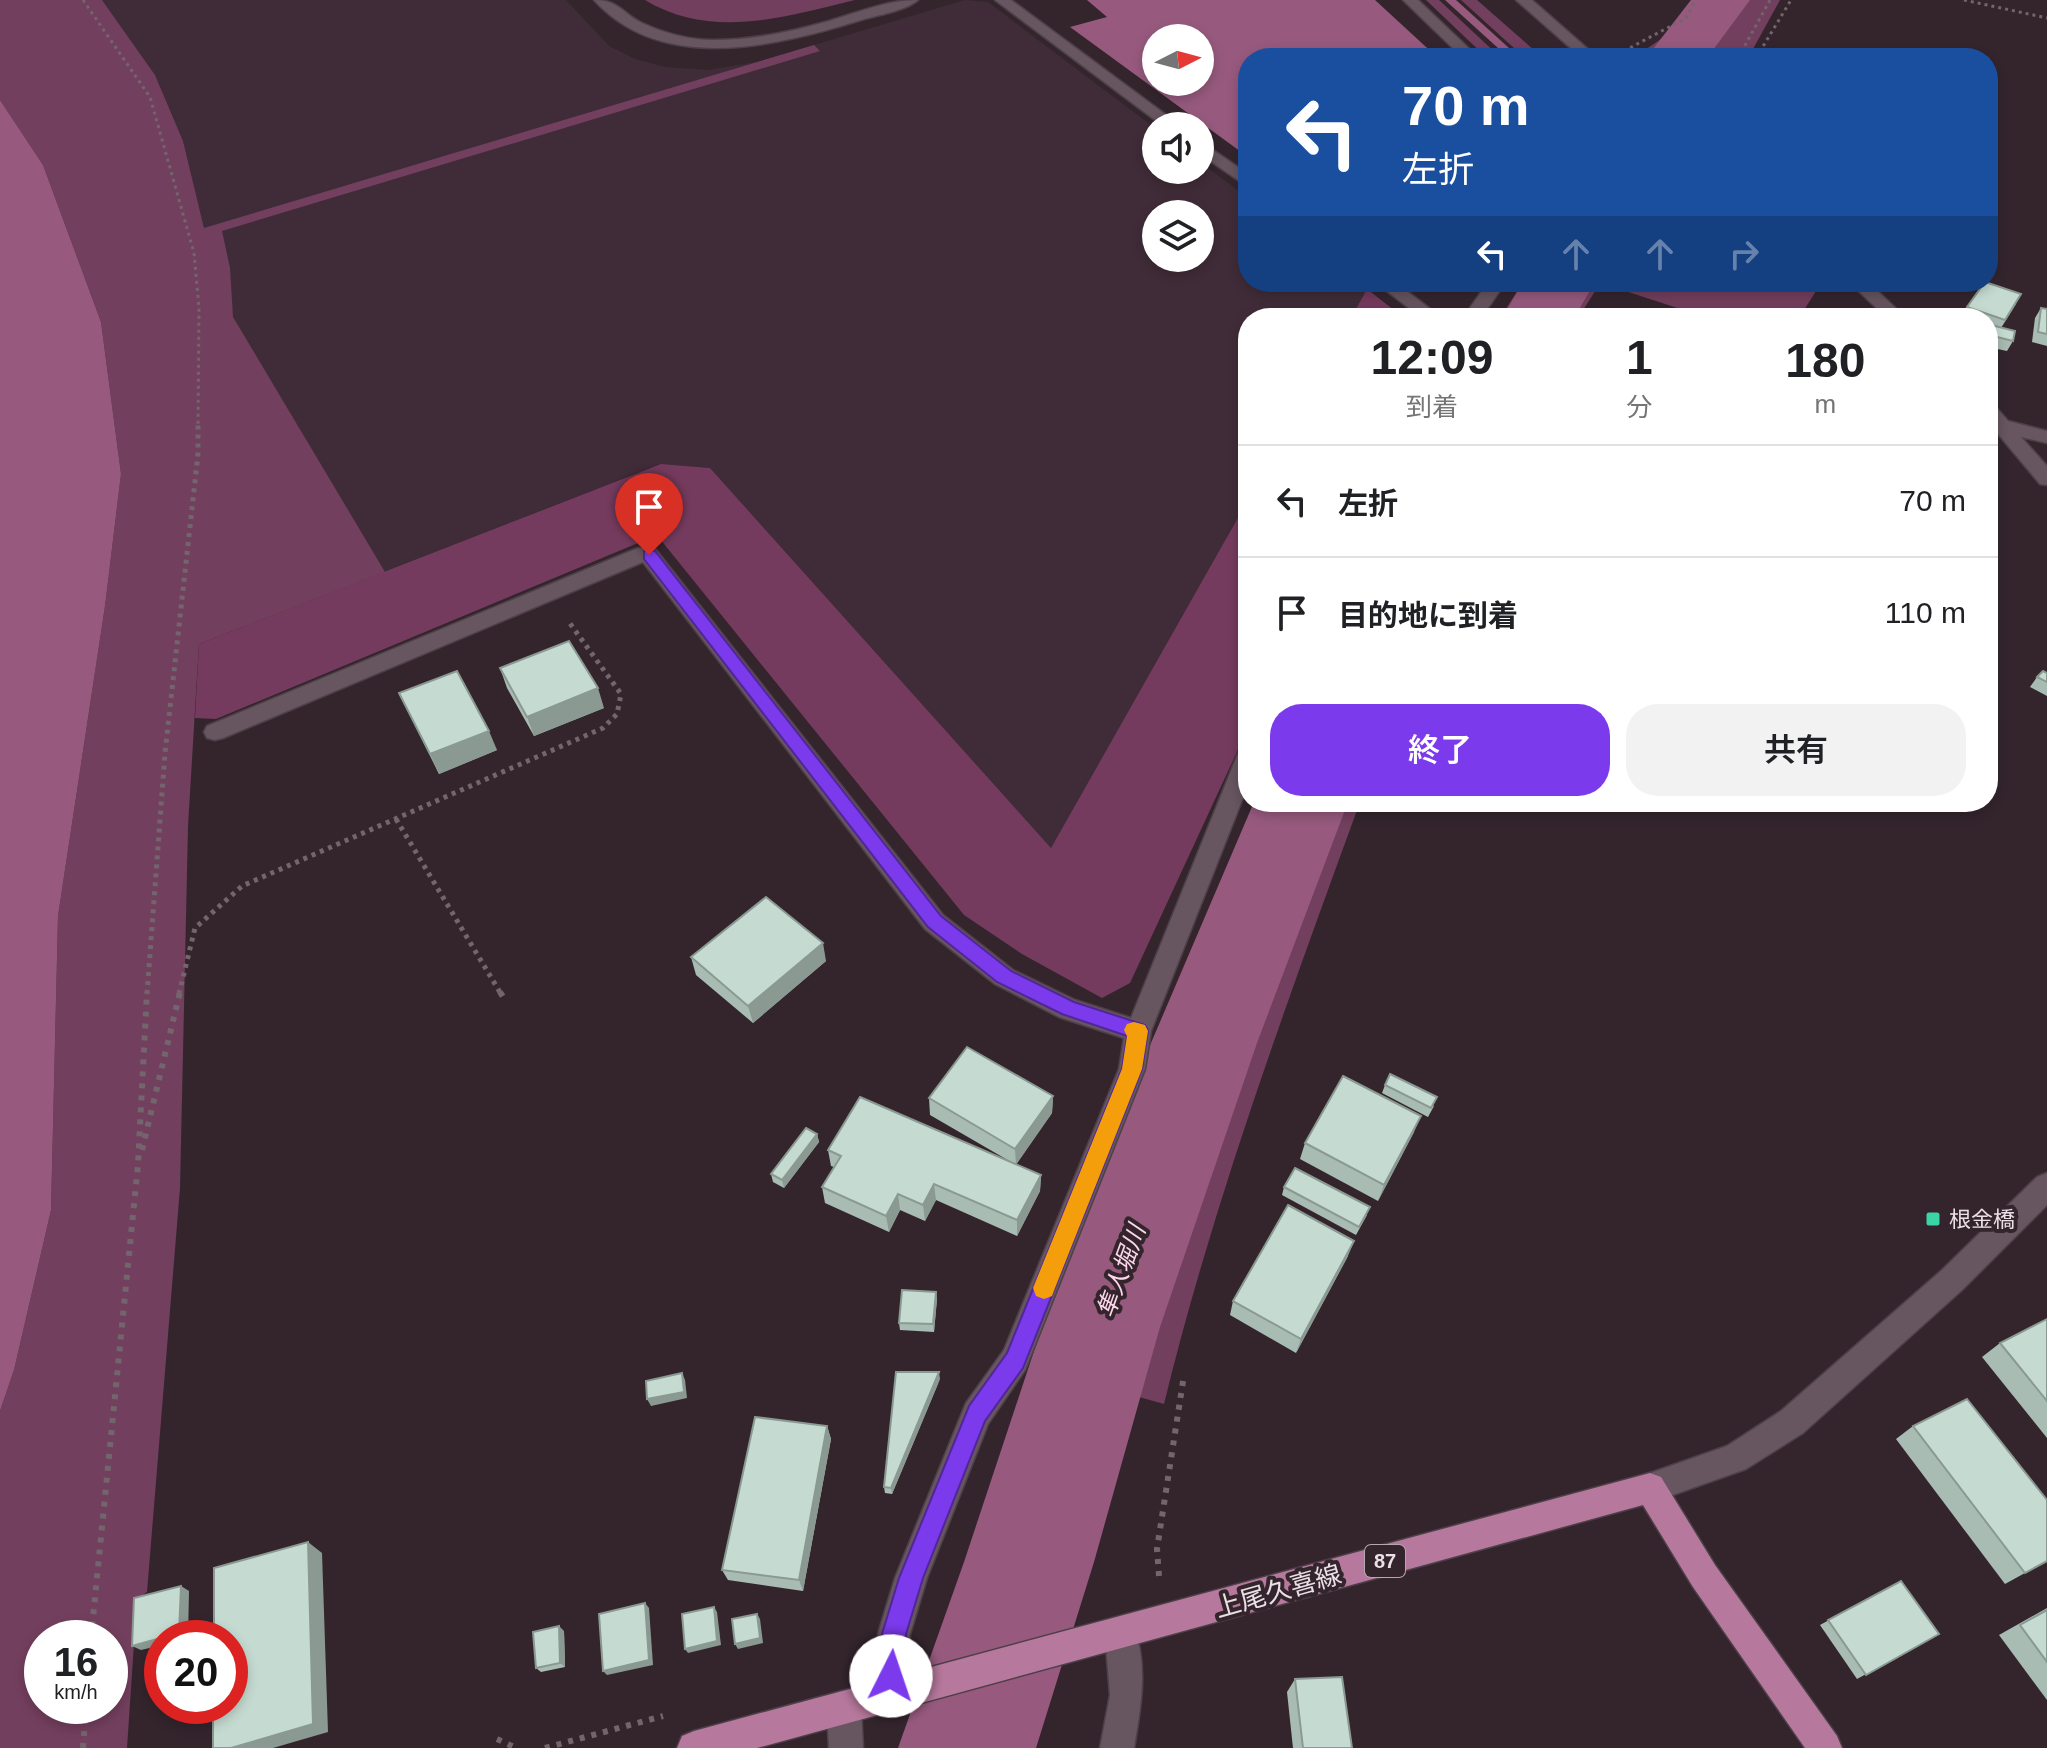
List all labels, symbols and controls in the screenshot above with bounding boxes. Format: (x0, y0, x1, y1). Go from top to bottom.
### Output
north arrow (1142, 24, 1214, 96)
map controls (1142, 24, 1214, 272)
text: 70 m (1402, 74, 1530, 137)
icon: left (1270, 80, 1374, 184)
button: sound (1142, 112, 1214, 184)
text: 左折 (1402, 149, 1474, 190)
button: layers (1142, 200, 1214, 272)
icon: left (1470, 232, 1514, 276)
icon: ahead (1554, 232, 1598, 276)
icon: ahead (1638, 232, 1682, 276)
icon: right (1722, 232, 1766, 276)
text: 12:09 (1371, 331, 1493, 384)
text: 1 (1626, 331, 1653, 384)
text: 180 (1785, 334, 1865, 387)
text: m (1815, 389, 1836, 419)
text: 到着 (1406, 392, 1458, 422)
text: 分 (1626, 392, 1652, 422)
pin (615, 473, 683, 555)
icon: left (1270, 479, 1314, 523)
text: 70 m (1899, 484, 1966, 517)
icon: arrive (627, 485, 671, 529)
text: 左折 (1338, 487, 1398, 520)
icon: arrive (1270, 591, 1314, 635)
text: 110 m (1885, 596, 1966, 629)
text: 目的地に到着 (1338, 599, 1518, 632)
button: 終了 (1270, 704, 1610, 796)
button: 共有 (1626, 704, 1966, 796)
place label: 根金橋 (1949, 1207, 2015, 1232)
marker: 根金橋 (1924, 1210, 1942, 1228)
water label: 隼人堀川 (1092, 1218, 1151, 1321)
road number: 87 (1365, 1545, 1405, 1577)
street label: 上尾久喜線 (1211, 1559, 1345, 1623)
speed limit sign: 20 (144, 1620, 248, 1724)
position arrow (849, 1634, 933, 1718)
text: 16 (54, 1640, 98, 1684)
text: km/h (54, 1681, 98, 1703)

